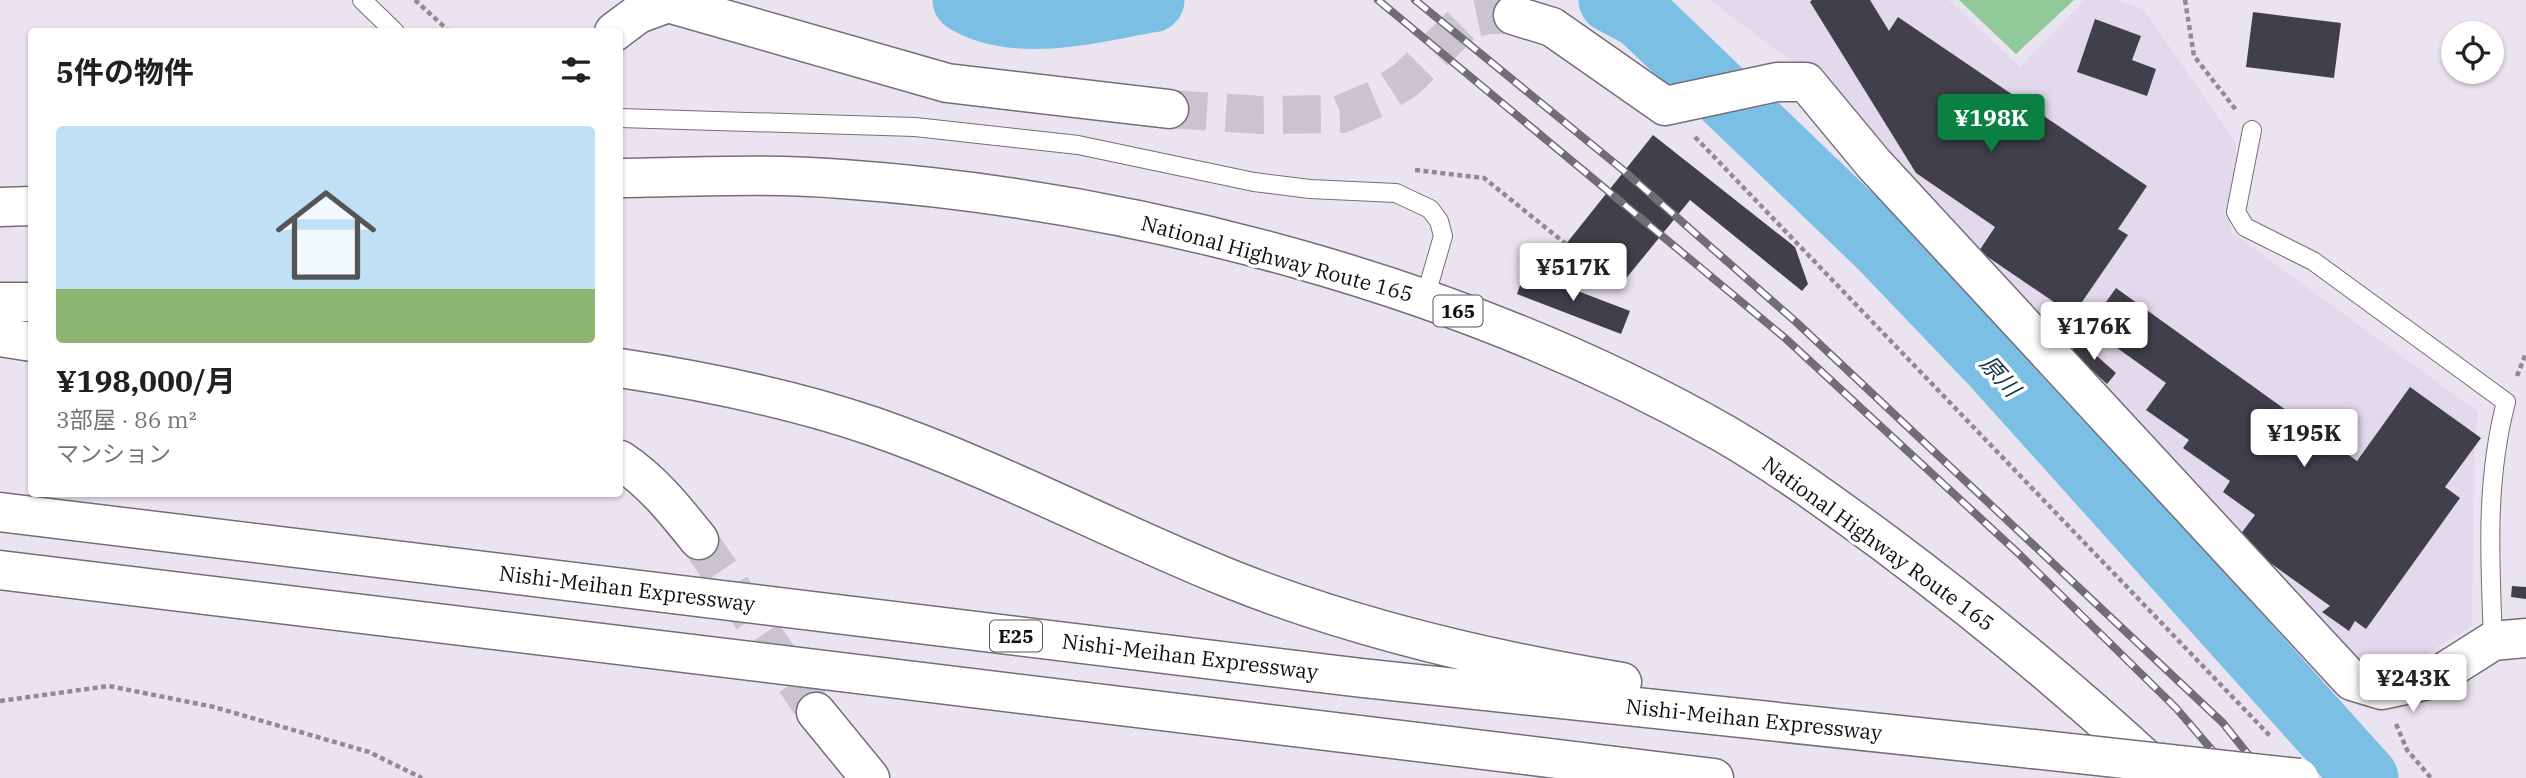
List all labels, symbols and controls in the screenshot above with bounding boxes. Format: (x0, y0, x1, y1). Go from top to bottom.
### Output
map controls (2441, 21, 2504, 84)
button: locate (2441, 21, 2504, 84)
icon: filters (557, 51, 595, 89)
text: 5件の物件 (56, 52, 194, 91)
pin: ¥198K (1942, 94, 2040, 154)
text: ¥198K (1954, 102, 2028, 132)
icon: home (263, 172, 389, 298)
street label: National Highway Route 165 (1138, 208, 1416, 308)
pin: ¥517K (1524, 244, 1622, 303)
text: ¥517K (1536, 251, 1610, 281)
road number: 165 (1434, 296, 1482, 326)
pin: ¥176K (2045, 302, 2143, 362)
text: ¥176K (2057, 310, 2131, 340)
water label: 原川 (1974, 348, 2029, 405)
text: ¥198,000/月 (56, 361, 236, 400)
text: 3部屋 · 86 m² (56, 404, 197, 434)
pin: ¥195K (2255, 410, 2353, 469)
text: ¥195K (2267, 417, 2341, 447)
text: マンション (56, 438, 171, 468)
street label: National Highway Route 165 (1757, 449, 2000, 637)
street label: Nishi-Meihan Expressway (497, 558, 758, 618)
road number: E25 (990, 621, 1042, 652)
street label: Nishi-Meihan Expressway (1060, 626, 1321, 686)
pin: ¥243K (2364, 654, 2462, 714)
text: ¥243K (2376, 662, 2450, 692)
street label: Nishi-Meihan Expressway (1624, 692, 1885, 746)

